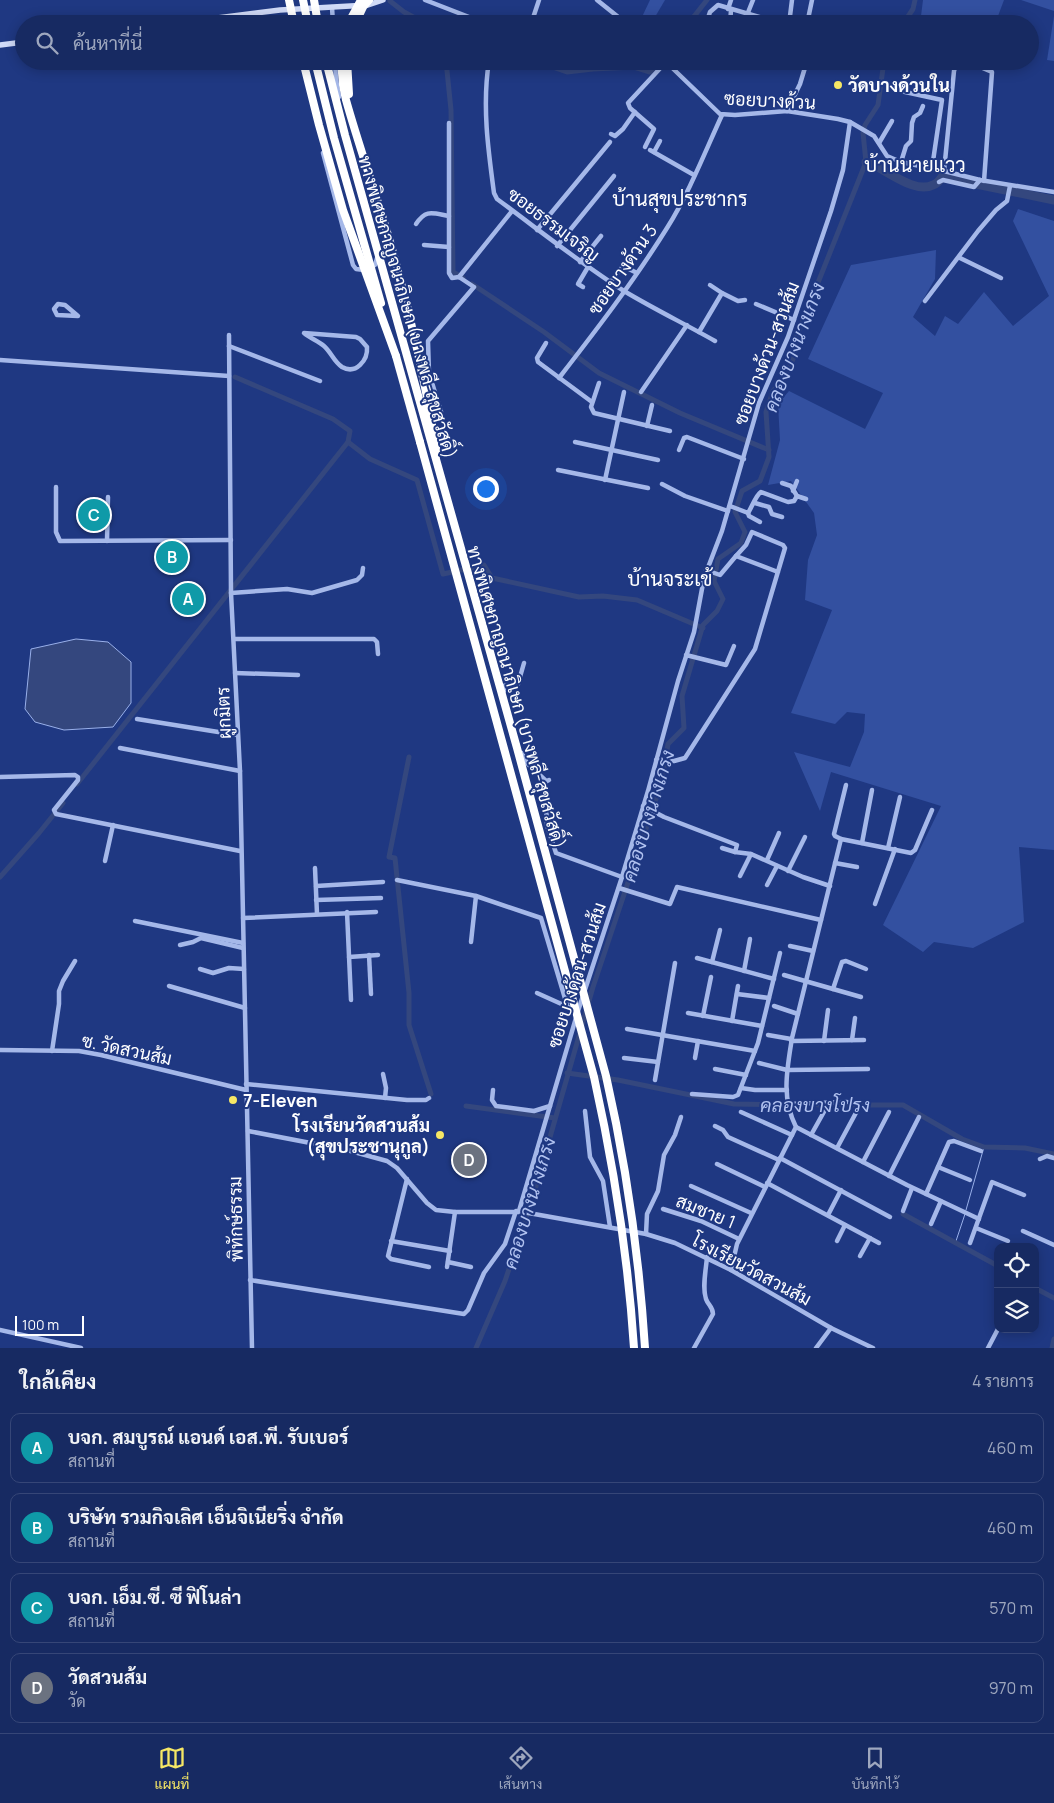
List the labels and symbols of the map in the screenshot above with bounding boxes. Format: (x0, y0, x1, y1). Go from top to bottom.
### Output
place label: วัดบางด้วนใน (848, 73, 950, 97)
marker: วัดบางด้วนใน (832, 79, 844, 91)
street label: ซอยบางด้วน (724, 86, 816, 114)
district label: บ้านนายแวว (864, 151, 966, 178)
street label: ทางพิเศษกาญจนาภิเษก (บางพลี-สุขสวัสดิ์) (352, 152, 466, 462)
street label: ซอยธรรมเจริญ (503, 181, 605, 267)
district label: บ้านสุขประชากร (612, 185, 748, 213)
street label: ซอยบางด้วน 3 (582, 219, 662, 319)
street label: ซอยบางด้วน-สวนส้ม (728, 278, 804, 428)
water label: คลองบางนางเกรง (757, 278, 831, 416)
your location (473, 476, 499, 502)
pin: C (78, 496, 110, 534)
pin: B (156, 538, 188, 576)
street label: ทางพิเศษกาญจนาภิเษก (บางพลี-สุขสวัสดิ์) (461, 542, 575, 852)
district label: บ้านจระเข้ (628, 565, 713, 592)
pin: A (172, 580, 204, 618)
street label: ผูกมิตร (210, 686, 238, 740)
water label: คลองบางนางเกรง (616, 746, 681, 885)
street label: ซอยบางด้วน-สวนส้ม (541, 899, 611, 1051)
street label: ซ. วัดสวนส้ม (80, 1028, 174, 1070)
place label: 7-Eleven (243, 1088, 318, 1112)
water label: คลองบางโปรง (760, 1092, 870, 1118)
marker: 7-Eleven (227, 1094, 239, 1106)
place label: โรงเรียนวัดสวนส้ม (สุขประชานุกูล) (292, 1113, 430, 1161)
marker: โรงเรียนวัดสวนส้ม (สุขประชานุกูล) (434, 1129, 446, 1141)
water label: คลองบางนางเกรง (497, 1133, 562, 1272)
pin: D (453, 1141, 485, 1179)
street label: พิทักษ์ธรรม (222, 1176, 248, 1262)
street label: สมชาย 1 (673, 1188, 739, 1234)
street label: โรงเรียนวัดสวนส้ม (687, 1227, 816, 1311)
scale bar (15, 1313, 84, 1336)

